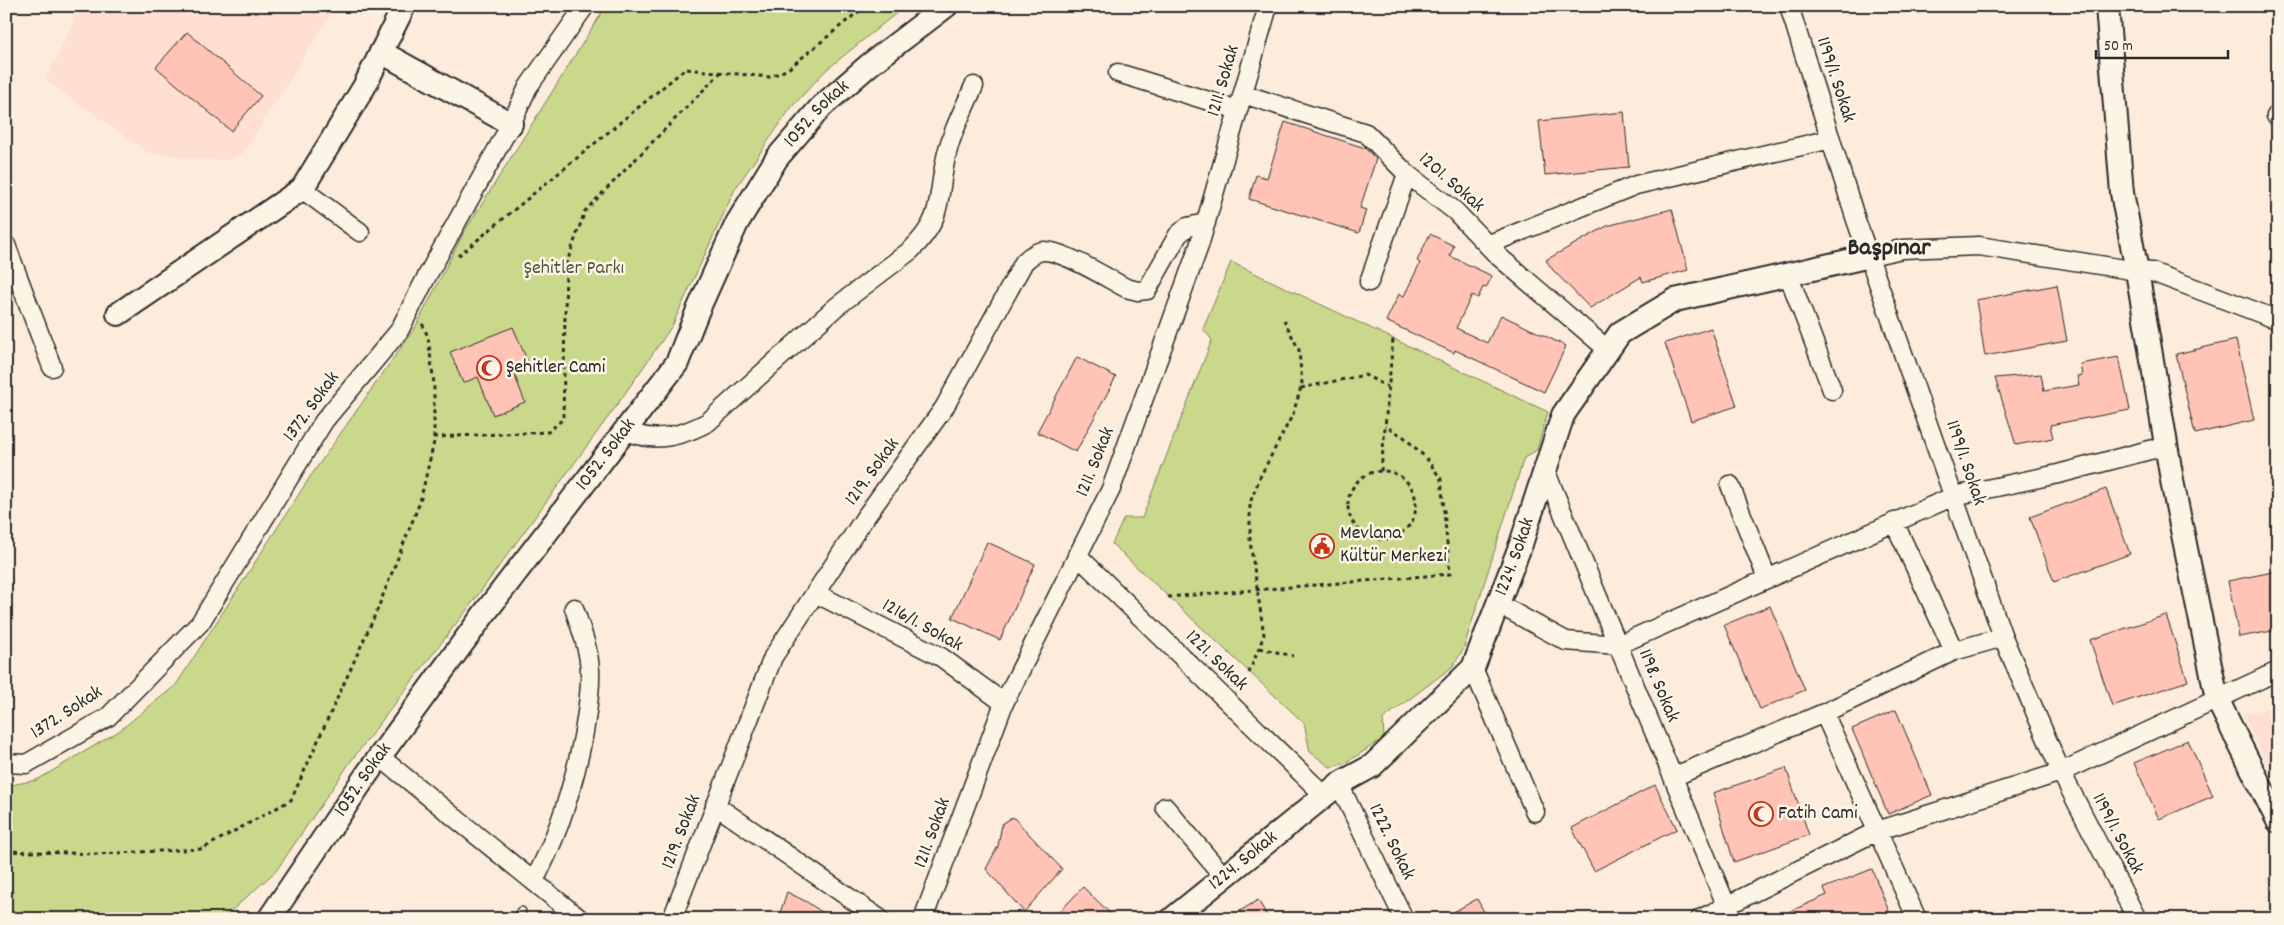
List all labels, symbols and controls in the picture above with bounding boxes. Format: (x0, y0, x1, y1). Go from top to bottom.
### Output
scale bar (2096, 28, 2229, 60)
street label: 1199/1. Sokak (1808, 34, 1862, 126)
text: 50 m (2104, 36, 2133, 58)
street label: 1211. Sokak (1200, 42, 1248, 120)
street label: 1052. Sokak (778, 74, 856, 154)
street label: 1201. Sokak (1412, 146, 1490, 220)
district label: Başpınar (1847, 231, 1931, 267)
park label: Şehitler Parkı (524, 255, 624, 283)
place label: Şehitler Cami (506, 354, 606, 382)
mosque icon: Şehitler Cami (476, 355, 502, 381)
street label: 1372. Sokak (277, 366, 347, 448)
street label: 1052. Sokak (569, 413, 643, 497)
street label: 1199/1. Sokak (1937, 417, 1993, 509)
street label: 1211. Sokak (1069, 423, 1123, 501)
street label: 1219. Sokak (839, 432, 907, 512)
street label: 1224. Sokak (1488, 514, 1543, 600)
place label: Mevlana Kültür Merkezi (1340, 520, 1447, 571)
public building icon: Mevlana Kültür Merkezi (1309, 533, 1335, 559)
street label: 1216/1. Sokak (876, 592, 968, 660)
street label: 1221. Sokak (1178, 624, 1254, 698)
street label: 1198. Sokak (1630, 645, 1686, 727)
street label: 1372. Sokak (25, 679, 109, 747)
street label: 1052. Sokak (328, 737, 399, 823)
street label: 1199/1. Sokak (2084, 788, 2150, 880)
street label: 1219. Sokak (655, 791, 709, 873)
street label: 1211. Sokak (907, 794, 959, 872)
street label: 1222. Sokak (1360, 799, 1422, 885)
place label: Fatih Cami (1778, 800, 1858, 828)
mosque icon: Fatih Cami (1748, 801, 1774, 827)
street label: 1224. Sokak (1203, 825, 1284, 898)

